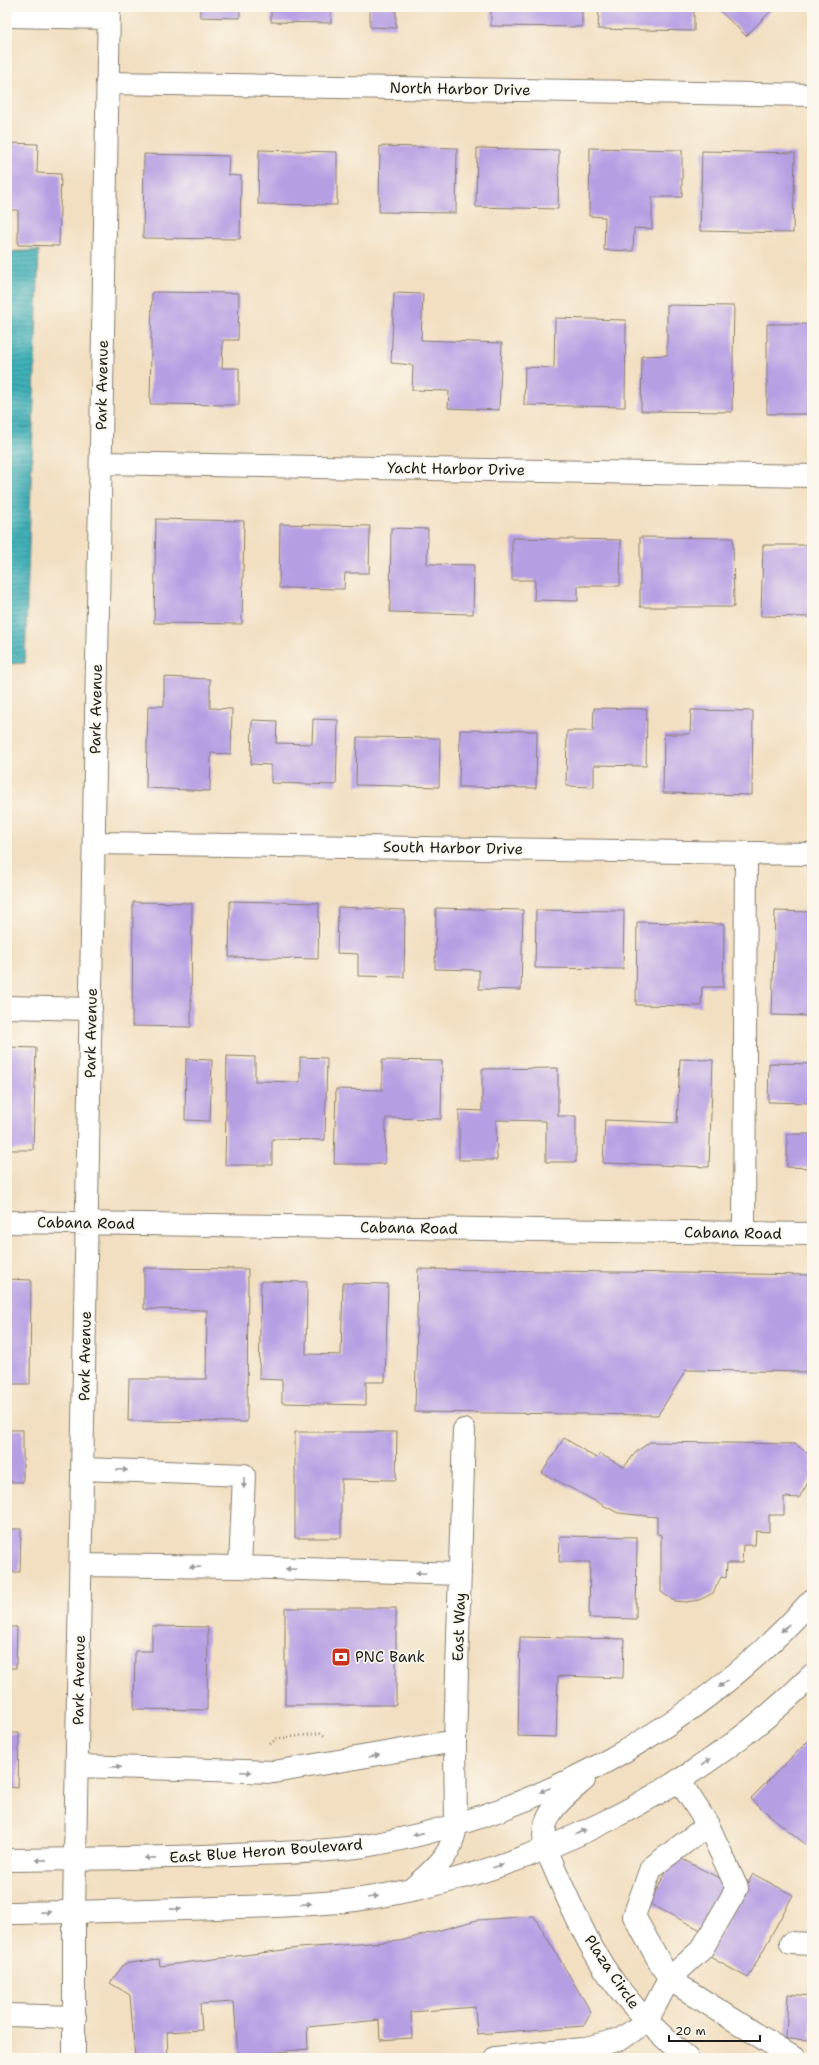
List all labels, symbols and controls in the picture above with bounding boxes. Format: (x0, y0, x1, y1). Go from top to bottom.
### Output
street label: North Harbor Drive (389, 78, 531, 100)
street label: Park Avenue (91, 340, 113, 430)
street label: Yacht Harbor Drive (387, 458, 525, 480)
street label: Park Avenue (85, 664, 107, 754)
street label: South Harbor Drive (383, 837, 523, 859)
street label: Park Avenue (80, 988, 102, 1078)
street label: Cabana Road (37, 1212, 135, 1234)
street label: Cabana Road (360, 1217, 458, 1239)
street label: Cabana Road (684, 1222, 782, 1244)
street label: Park Avenue (74, 1311, 96, 1401)
one-way arrow (116, 1467, 129, 1473)
one-way arrow (240, 1477, 247, 1489)
one-way arrow (189, 1563, 201, 1570)
one-way arrow (284, 1566, 297, 1572)
one-way arrow (414, 1570, 427, 1576)
street label: East Way (448, 1592, 470, 1662)
one-way arrow (780, 1623, 790, 1633)
street label: Park Avenue (68, 1635, 90, 1725)
bank icon: PNC Bank (330, 1646, 352, 1668)
place label: PNC Bank (355, 1647, 425, 1667)
one-way arrow (718, 1680, 728, 1688)
one-way arrow (368, 1752, 380, 1758)
one-way arrow (701, 1758, 712, 1766)
one-way arrow (110, 1764, 122, 1771)
one-way arrow (240, 1768, 252, 1775)
one-way arrow (539, 1788, 551, 1794)
one-way arrow (575, 1829, 587, 1835)
one-way arrow (412, 1831, 424, 1837)
street label: East Blue Heron Boulevard (169, 1834, 364, 1868)
one-way arrow (144, 1854, 156, 1861)
one-way arrow (35, 1856, 47, 1863)
one-way arrow (492, 1863, 504, 1869)
one-way arrow (367, 1894, 379, 1900)
one-way arrow (300, 1901, 312, 1908)
one-way arrow (170, 1906, 183, 1912)
one-way arrow (40, 1909, 53, 1915)
street label: Plaza Circle (580, 1931, 644, 2013)
scale bar (669, 2017, 760, 2043)
text: 20 m (675, 2023, 706, 2039)

